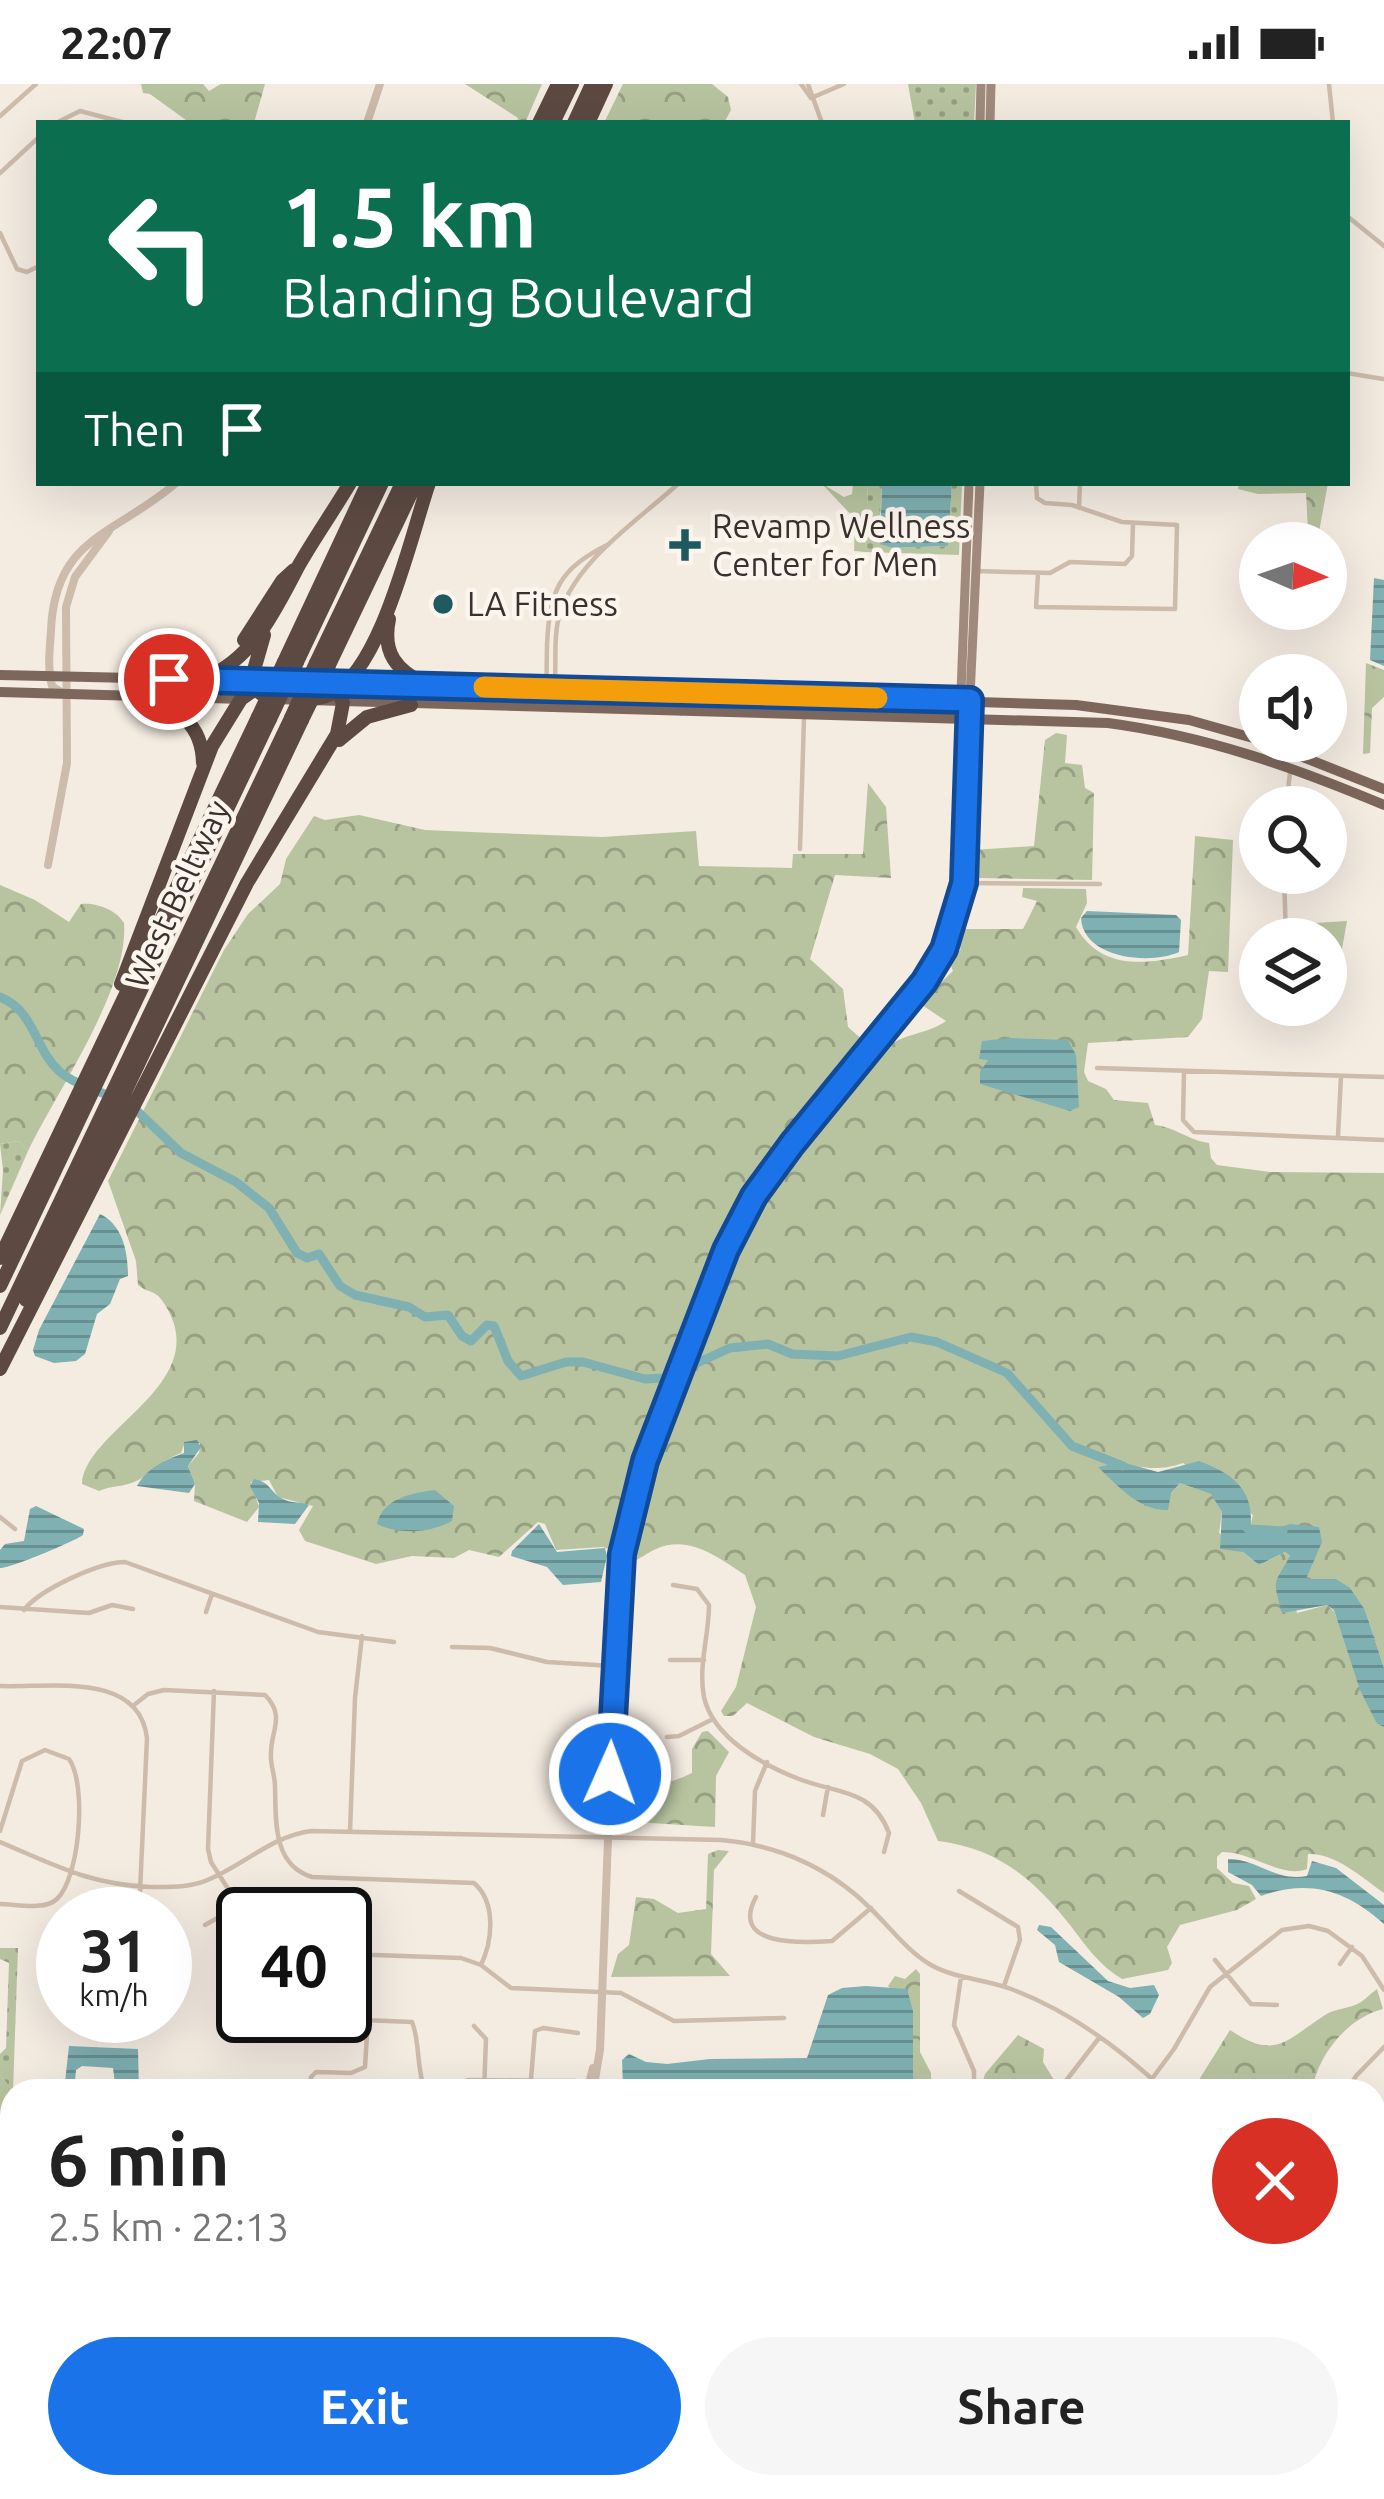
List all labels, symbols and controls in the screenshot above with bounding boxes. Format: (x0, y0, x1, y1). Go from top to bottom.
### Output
text: 22:07 (60, 17, 173, 68)
icon: left (84, 168, 240, 324)
text: 1.5 km (282, 169, 537, 263)
text: Blanding Boulevard (282, 267, 755, 327)
icon: arrive (209, 396, 275, 462)
text: Then (84, 404, 185, 455)
place label: Revamp Wellness Center for Men (712, 507, 970, 582)
north arrow (1239, 522, 1347, 630)
map controls (1239, 522, 1347, 1026)
marker: Revamp Wellness Center for Men (669, 529, 701, 561)
place label: LA Fitness (467, 585, 618, 622)
marker: LA Fitness (430, 591, 456, 617)
pin (118, 628, 220, 730)
icon: arrive (136, 646, 202, 712)
button: sound (1239, 654, 1347, 762)
button: search (1239, 786, 1347, 894)
street label: West Beltway (117, 794, 236, 993)
button: layers (1239, 918, 1347, 1026)
position arrow (547, 1711, 673, 1837)
speed limit sign: 40 (216, 1887, 372, 2043)
text: 31 (80, 1916, 148, 1983)
text: km/h (79, 1978, 149, 2012)
button: close (1212, 2118, 1338, 2244)
text: 6 min (48, 2119, 230, 2200)
text: 2.5 km · 22:13 (48, 2205, 289, 2248)
button: Exit (48, 2337, 681, 2475)
button: Share (705, 2337, 1338, 2475)

